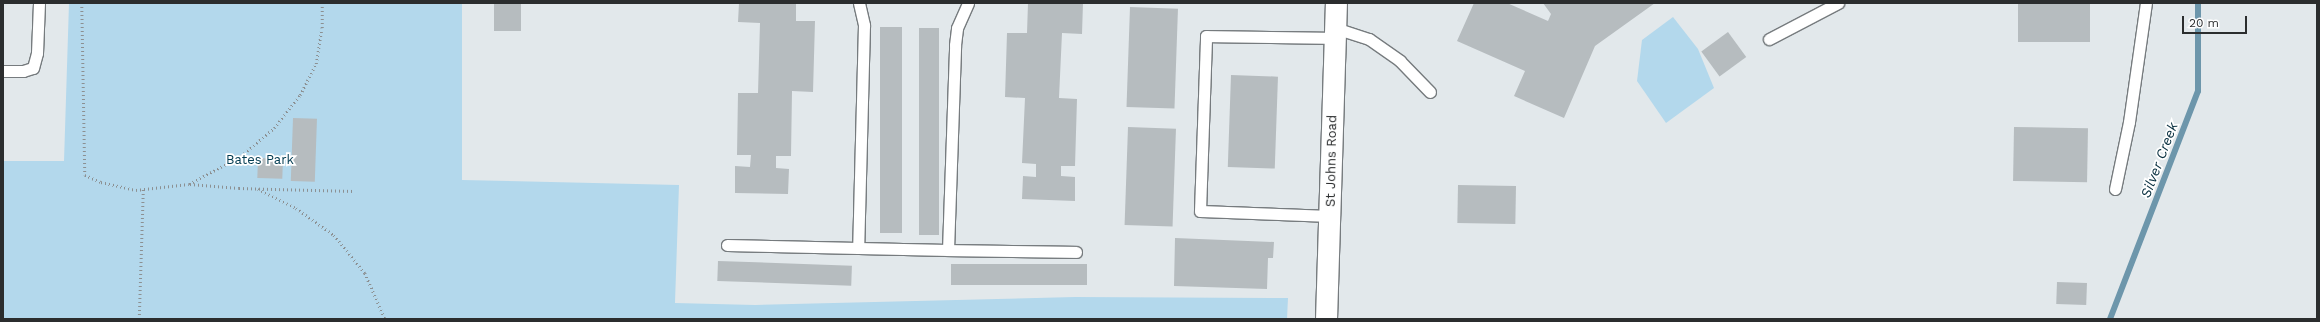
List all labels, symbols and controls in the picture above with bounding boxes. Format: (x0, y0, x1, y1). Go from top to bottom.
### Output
scale bar (2184, 8, 2249, 34)
text: 20 m (2189, 16, 2219, 30)
street label: St Johns Road (1323, 115, 1341, 207)
water label: Silver Creek (2137, 120, 2181, 200)
park label: Bates Park (226, 152, 294, 168)

